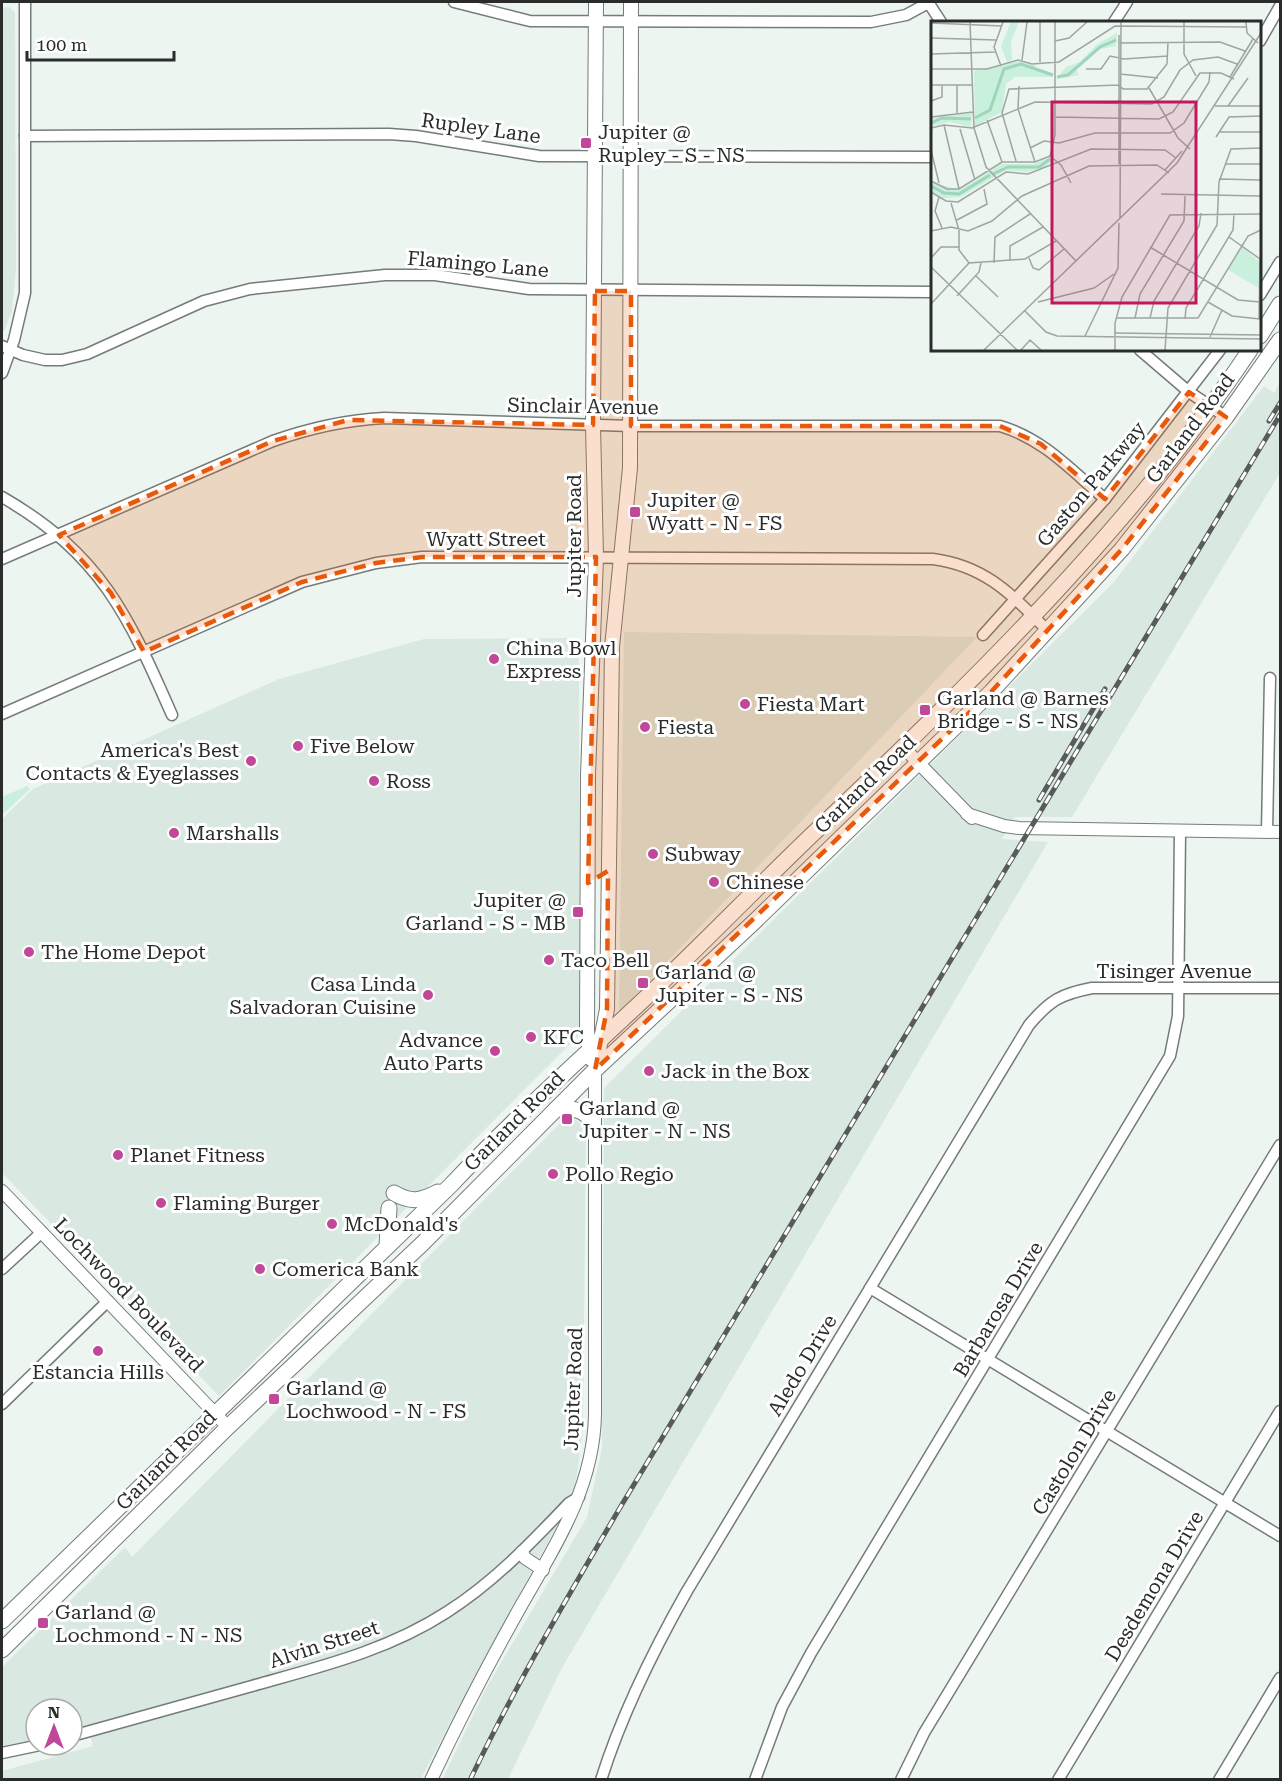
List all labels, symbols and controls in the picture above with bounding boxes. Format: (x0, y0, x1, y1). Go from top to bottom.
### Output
inset map (931, 21, 1261, 351)
scale bar (27, 24, 174, 62)
text: 100 m (36, 34, 87, 55)
street label: Rupley Lane (420, 108, 542, 148)
place label: Jupiter @ Rupley - S - NS (598, 120, 745, 167)
marker: Jupiter @ Rupley - S - NS (579, 136, 593, 150)
street label: Flamingo Lane (406, 246, 550, 282)
street label: Garland Road (1141, 368, 1239, 488)
street label: Sinclair Avenue (507, 393, 659, 419)
street label: Gaston Parkway (1032, 416, 1150, 551)
street label: Jupiter Road (562, 474, 586, 598)
place label: Jupiter @ Wyatt - N - FS (647, 488, 782, 535)
marker: Jupiter @ Wyatt - N - FS (628, 505, 642, 519)
street label: Wyatt Street (426, 527, 546, 551)
place label: China Bowl Express (506, 636, 617, 683)
marker: China Bowl Express (487, 652, 501, 666)
place label: Garland @ Barnes Bridge - S - NS (937, 686, 1109, 733)
place label: Fiesta Mart (757, 692, 865, 716)
marker: Fiesta Mart (738, 697, 752, 711)
marker: Garland @ Barnes Bridge - S - NS (918, 703, 932, 717)
place label: Fiesta (657, 715, 714, 739)
marker: Fiesta (638, 720, 652, 734)
street label: Garland Road (809, 729, 921, 838)
place label: Five Below (310, 734, 415, 758)
place label: America's Best Contacts & Eyeglasses (25, 738, 240, 785)
marker: Five Below (291, 739, 305, 753)
marker: America's Best Contacts & Eyeglasses (244, 754, 258, 768)
place label: Ross (386, 769, 431, 793)
marker: Ross (367, 774, 381, 788)
place label: Marshalls (186, 821, 279, 845)
marker: Marshalls (167, 826, 181, 840)
place label: Subway (665, 842, 741, 866)
marker: Subway (646, 847, 660, 861)
place label: Chinese (726, 870, 804, 894)
marker: Chinese (707, 875, 721, 889)
place label: Jupiter @ Garland - S - MB (406, 888, 566, 935)
marker: Jupiter @ Garland - S - MB (571, 905, 585, 919)
place label: The Home Depot (41, 940, 206, 964)
marker: The Home Depot (22, 945, 36, 959)
place label: Taco Bell (561, 948, 649, 972)
marker: Taco Bell (542, 953, 556, 967)
street label: Tisinger Avenue (1096, 959, 1252, 983)
place label: Garland @ Jupiter - S - NS (655, 960, 803, 1007)
place label: Casa Linda Salvadoran Cuisine (230, 972, 416, 1019)
marker: Garland @ Jupiter - S - NS (636, 976, 650, 990)
marker: Casa Linda Salvadoran Cuisine (421, 988, 435, 1002)
place label: KFC (543, 1025, 584, 1049)
place label: Advance Auto Parts (384, 1028, 483, 1075)
marker: KFC (524, 1030, 538, 1044)
marker: Advance Auto Parts (488, 1044, 502, 1058)
place label: Jack in the Box (661, 1059, 810, 1083)
marker: Jack in the Box (642, 1064, 656, 1078)
street label: Garland Road (459, 1066, 569, 1176)
place label: Garland @ Jupiter - N - NS (579, 1096, 731, 1143)
marker: Garland @ Jupiter - N - NS (560, 1112, 574, 1126)
place label: Planet Fitness (130, 1143, 265, 1167)
marker: Planet Fitness (111, 1148, 125, 1162)
place label: Pollo Regio (565, 1162, 674, 1186)
marker: Pollo Regio (546, 1167, 560, 1181)
place label: Flaming Burger (173, 1191, 320, 1215)
marker: Flaming Burger (154, 1196, 168, 1210)
place label: McDonald's (344, 1212, 458, 1236)
street label: Lochwood Boulevard (49, 1213, 209, 1377)
marker: McDonald's (325, 1217, 339, 1231)
street label: Barbarosa Drive (948, 1237, 1048, 1381)
place label: Comerica Bank (272, 1257, 419, 1281)
marker: Comerica Bank (253, 1262, 267, 1276)
street label: Aledo Drive (762, 1310, 842, 1420)
street label: Jupiter Road (559, 1327, 587, 1451)
marker: Estancia Hills (91, 1344, 105, 1358)
place label: Estancia Hills (32, 1360, 164, 1384)
place label: Garland @ Lochwood - N - FS (286, 1376, 467, 1423)
street label: Castolon Drive (1027, 1385, 1121, 1519)
marker: Garland @ Lochwood - N - FS (267, 1392, 281, 1406)
street label: Garland Road (111, 1405, 221, 1515)
street label: Desdemona Drive (1100, 1506, 1208, 1666)
place label: Garland @ Lochmond - N - NS (55, 1600, 242, 1647)
street label: Alvin Street (266, 1615, 382, 1673)
marker: Garland @ Lochmond - N - NS (36, 1616, 50, 1630)
north arrow (24, 1697, 84, 1757)
text: N (48, 1703, 60, 1722)

